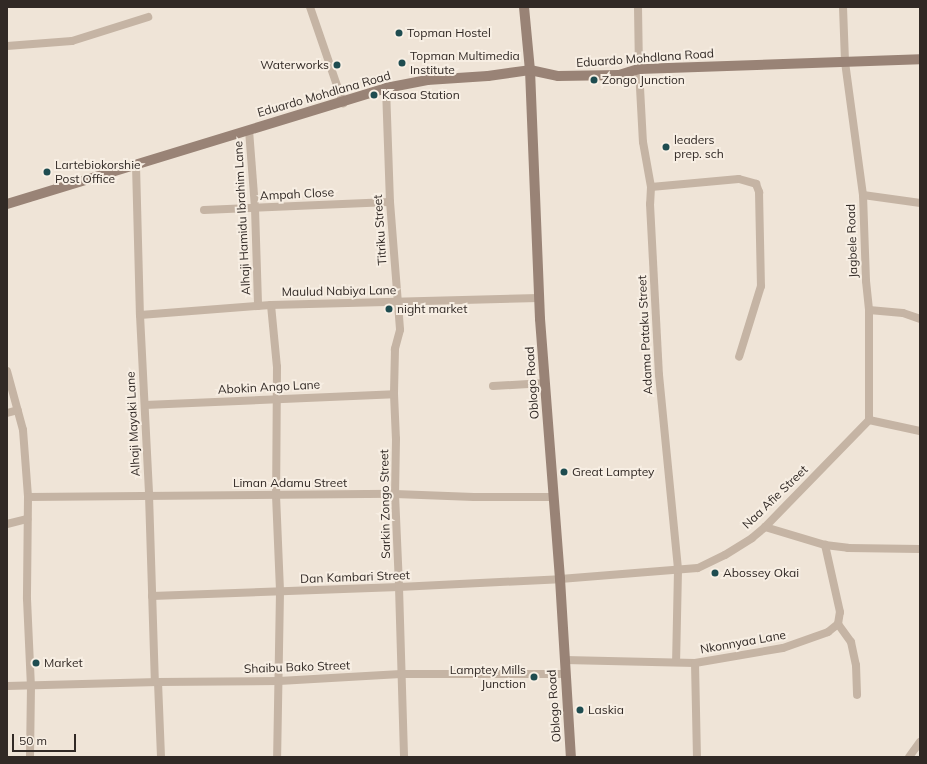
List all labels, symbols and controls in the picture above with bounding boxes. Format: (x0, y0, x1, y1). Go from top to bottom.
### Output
place label: Topman Hostel (407, 26, 491, 40)
marker: Topman Hostel (394, 28, 404, 38)
street label: Eduardo Mohdlana Road (576, 46, 714, 70)
place label: Topman Multimedia Institute (410, 49, 520, 77)
place label: Waterworks (260, 58, 329, 72)
marker: Topman Multimedia Institute (397, 58, 407, 68)
marker: Waterworks (332, 60, 342, 70)
street label: Eduardo Mohdlana Road (256, 68, 392, 120)
place label: Zongo Junction (602, 73, 685, 87)
marker: Zongo Junction (589, 75, 599, 85)
place label: Kasoa Station (382, 88, 460, 102)
marker: Kasoa Station (369, 90, 379, 100)
place label: leaders prep. sch (674, 133, 724, 161)
street label: Alhaji Hamidu Ibrahim Lane (231, 141, 253, 295)
marker: leaders prep. sch (661, 142, 671, 152)
place label: Lartebiokorshie Post Office (55, 158, 141, 186)
marker: Lartebiokorshie Post Office (42, 167, 52, 177)
street label: Ampah Close (260, 185, 334, 203)
street label: Titriku Street (370, 194, 390, 266)
street label: Jagbele Road (844, 204, 860, 278)
street label: Adama Pataku Street (635, 275, 655, 395)
street label: Maulud Nabiya Lane (282, 283, 396, 299)
place label: night market (397, 302, 467, 316)
marker: night market (384, 304, 394, 314)
street label: Oblogo Road (522, 346, 542, 420)
street label: Alhaji Mayaki Lane (123, 371, 143, 477)
street label: Abokin Ango Lane (217, 377, 321, 397)
street label: Sarkin Zongo Street (377, 449, 393, 559)
street label: Naa Afie Street (739, 462, 811, 532)
place label: Great Lamptey (572, 465, 654, 479)
marker: Great Lamptey (559, 467, 569, 477)
street label: Liman Adamu Street (233, 476, 347, 490)
place label: Abossey Okai (723, 566, 799, 580)
street label: Dan Kambari Street (300, 568, 410, 586)
marker: Abossey Okai (710, 568, 720, 578)
street label: Nkonnyaa Lane (699, 627, 787, 657)
place label: Market (44, 656, 83, 670)
marker: Market (31, 658, 41, 668)
street label: Shaibu Bako Street (244, 658, 350, 676)
place label: Lamptey Mills Junction (450, 663, 526, 691)
street label: Oblogo Road (544, 669, 564, 743)
marker: Lamptey Mills Junction (529, 672, 539, 682)
place label: Laskia (588, 703, 624, 717)
marker: Laskia (575, 705, 585, 715)
scale bar (14, 726, 78, 752)
text: 50 m (19, 733, 47, 748)

